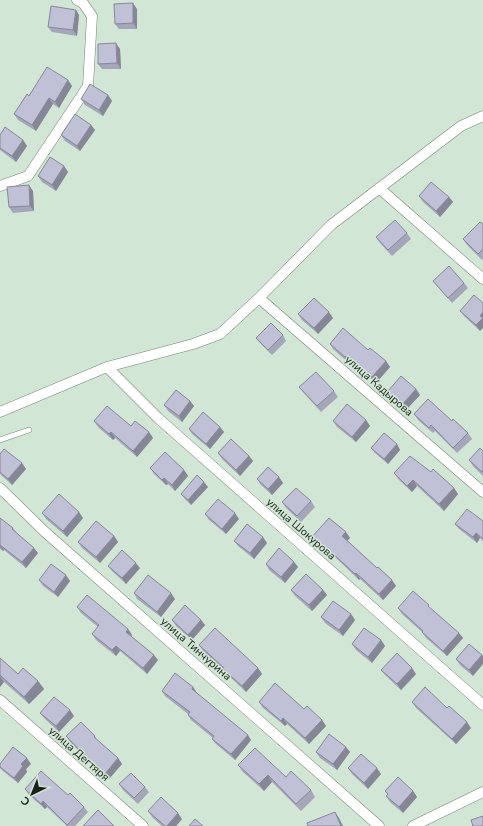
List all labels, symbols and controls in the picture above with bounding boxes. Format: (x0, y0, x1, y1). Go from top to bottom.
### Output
street label: улица Кадырова (342, 352, 416, 420)
street label: улица Шокурова (263, 495, 339, 563)
street label: улица Тинчурина (157, 614, 235, 684)
street label: улица Дегтяря (45, 723, 113, 785)
north arrow (12, 774, 52, 814)
text: С (17, 793, 33, 809)

